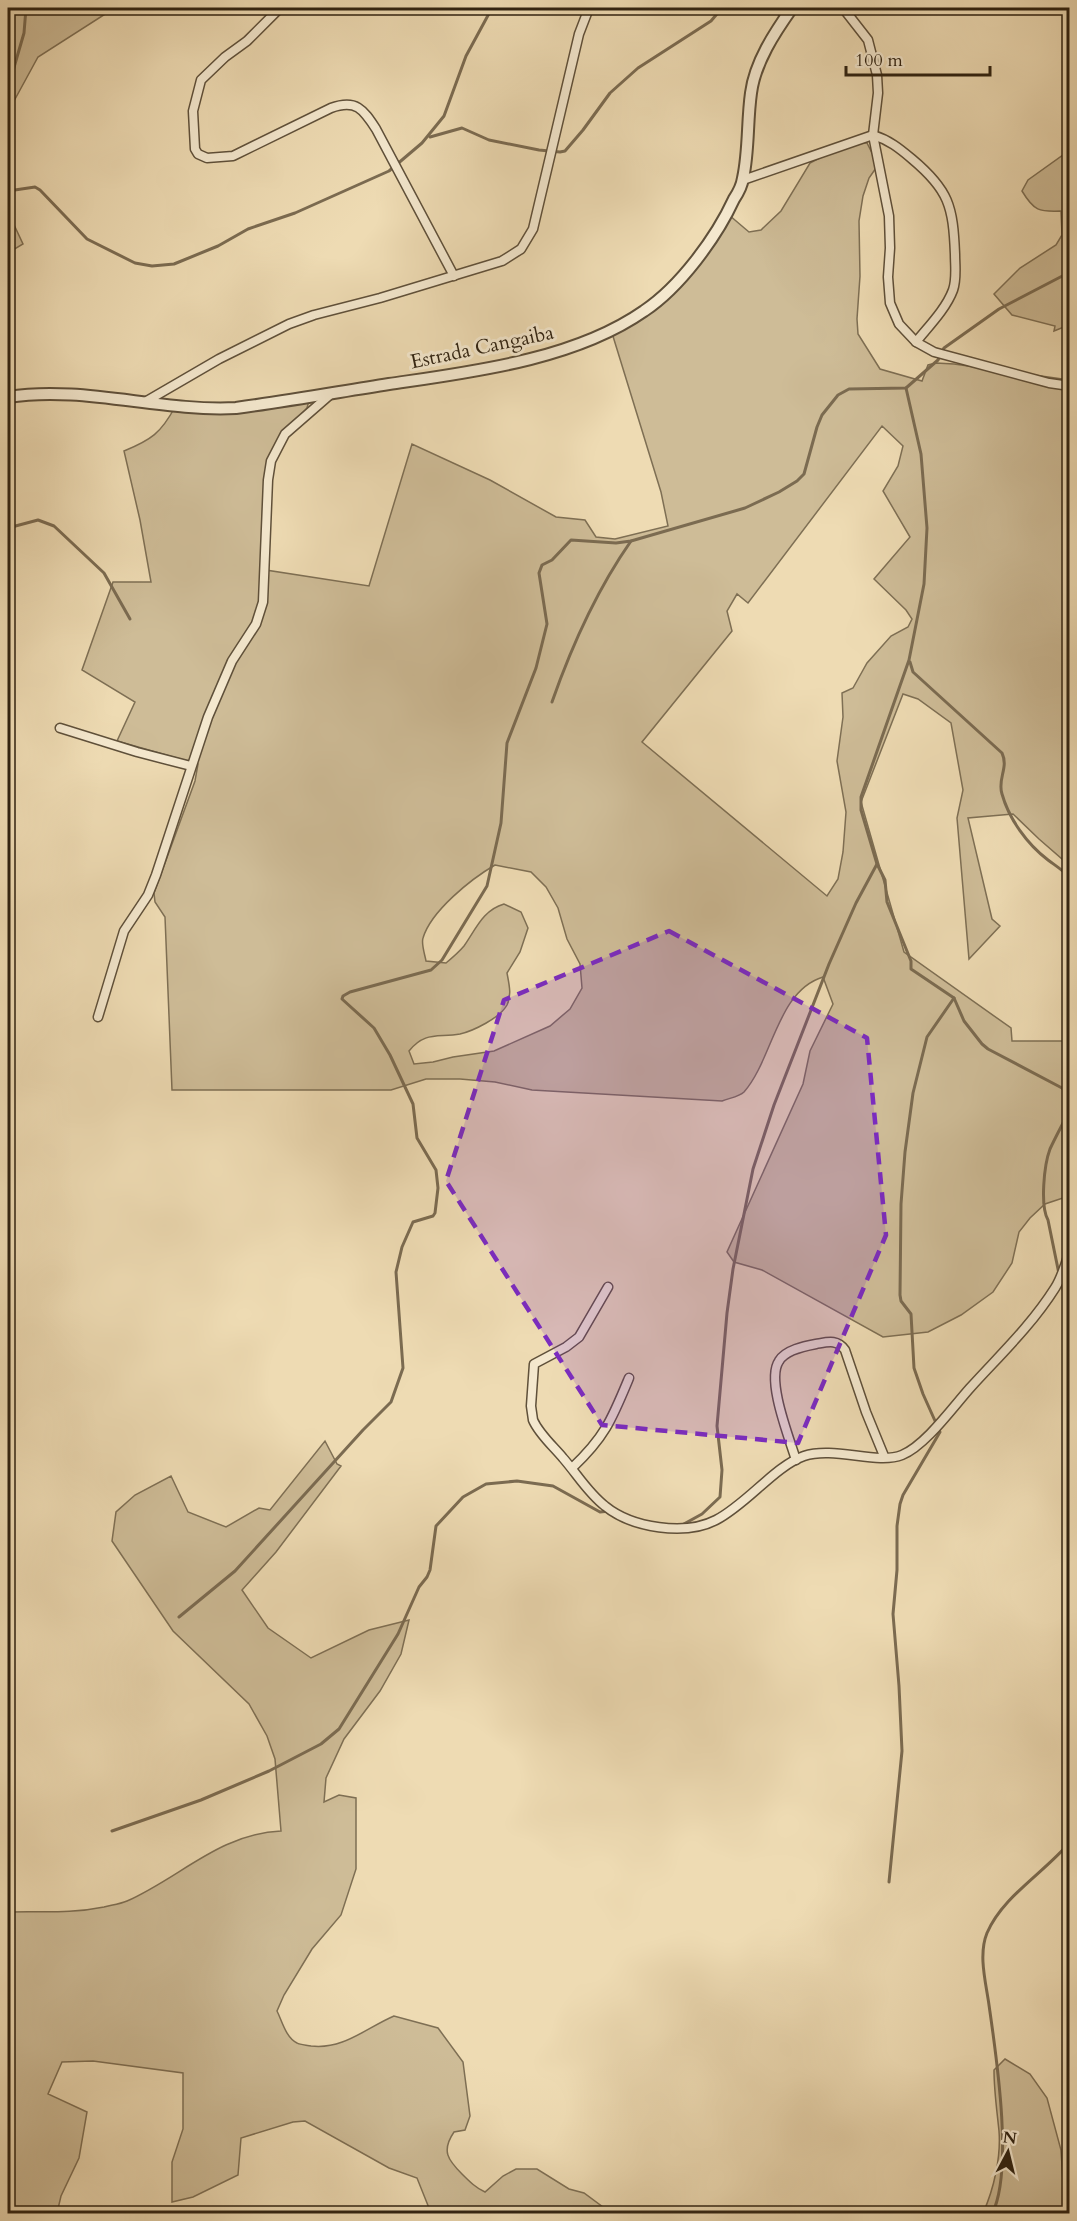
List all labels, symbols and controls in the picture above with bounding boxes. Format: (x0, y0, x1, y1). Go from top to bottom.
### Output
scale bar (846, 39, 990, 77)
text: 100 m (855, 48, 903, 73)
street label: Estrada Cangaiba (408, 319, 557, 375)
north arrow (978, 2122, 1038, 2182)
text: N (1001, 2126, 1018, 2150)

